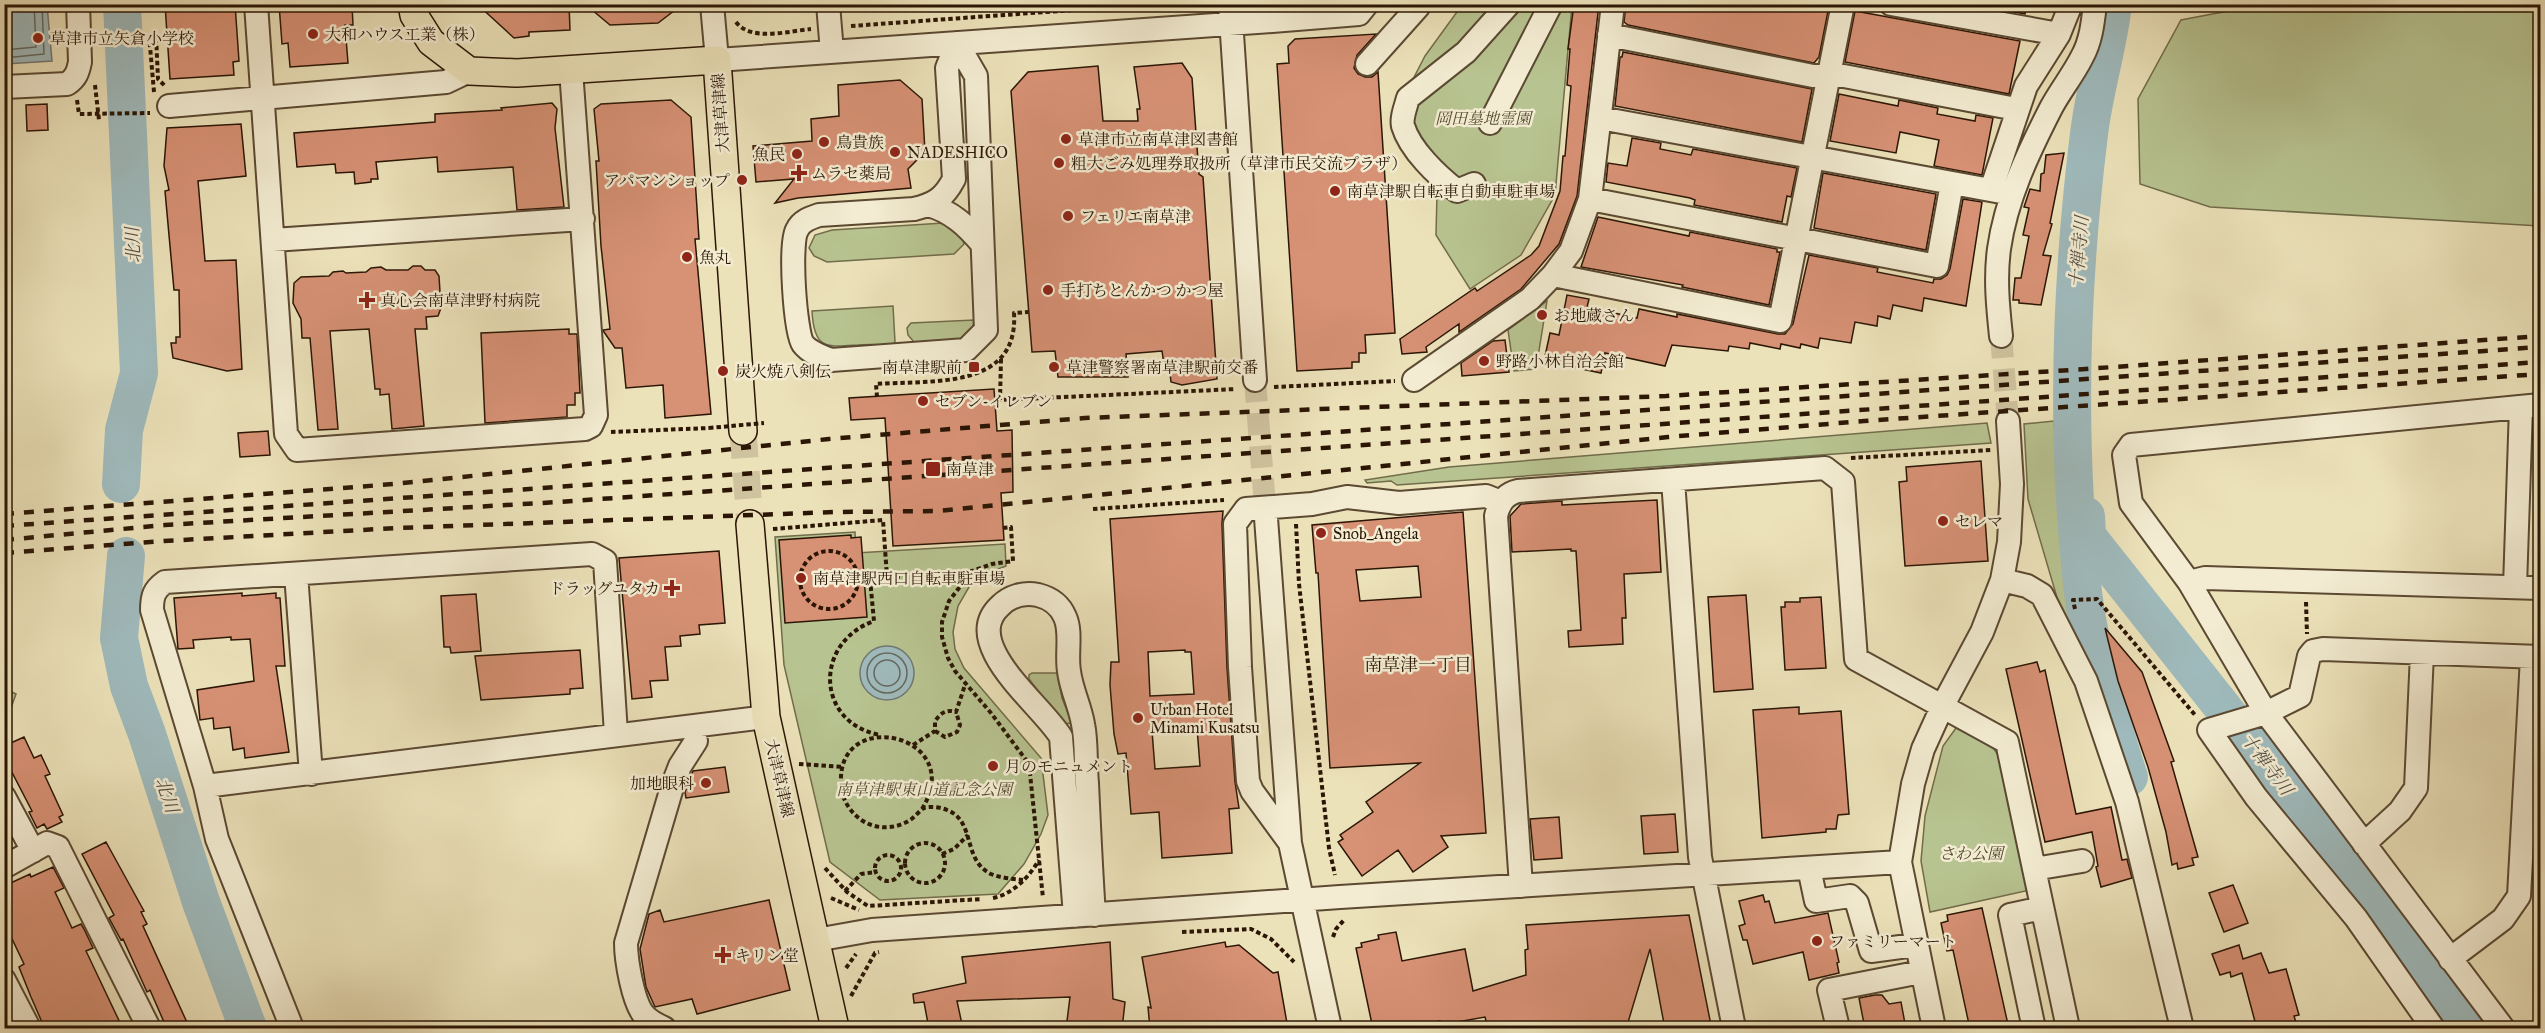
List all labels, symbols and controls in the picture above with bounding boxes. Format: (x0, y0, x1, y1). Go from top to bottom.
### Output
place label: 大和ハウス工業（株） (325, 25, 485, 44)
marker: 大和ハウス工業（株） (306, 27, 320, 41)
place label: 草津市立矢倉小学校 (50, 29, 194, 48)
marker: 草津市立矢倉小学校 (31, 31, 45, 45)
street label: 大津草津線 (708, 72, 733, 154)
park label: 岡田墓地霊園 (1435, 109, 1534, 128)
place label: 草津市立南草津図書館 (1078, 130, 1238, 149)
marker: 草津市立南草津図書館 (1059, 132, 1073, 146)
place label: 鳥貴族 (836, 133, 884, 152)
marker: 鳥貴族 (817, 135, 831, 149)
place label: NADESHICO (907, 143, 1008, 162)
place label: 魚民 (753, 145, 785, 164)
marker: NADESHICO (888, 145, 902, 159)
marker: 魚民 (790, 147, 804, 161)
place label: 粗大ごみ処理券取扱所（草津市民交流プラザ） (1071, 154, 1407, 173)
marker: 粗大ごみ処理券取扱所（草津市民交流プラザ） (1052, 156, 1066, 170)
place label: ムラセ薬局 (811, 164, 891, 183)
marker: ムラセ薬局 (792, 166, 806, 180)
place label: アパマンショップ (604, 171, 730, 190)
marker: アパマンショップ (735, 173, 749, 187)
place label: 南草津駅自転車自動車駐車場 (1347, 182, 1555, 201)
marker: 南草津駅自転車自動車駐車場 (1328, 184, 1342, 198)
place label: フェリエ南草津 (1080, 207, 1191, 226)
marker: フェリエ南草津 (1061, 209, 1075, 223)
water label: 十禅寺川 (2065, 213, 2093, 289)
water label: 北川 (121, 224, 145, 264)
place label: 魚丸 (699, 248, 731, 267)
marker: 魚丸 (680, 250, 694, 264)
place label: 手打ちとんかつ かつ屋 (1060, 281, 1223, 300)
marker: 手打ちとんかつ かつ屋 (1041, 283, 1055, 297)
marker: 真心会南草津野村病院 (358, 291, 376, 309)
place label: 真心会南草津野村病院 (380, 291, 540, 310)
place label: お地蔵さん (1554, 306, 1634, 325)
marker: お地蔵さん (1535, 308, 1549, 322)
place label: 野路小林自治会館 (1496, 352, 1624, 371)
marker: 野路小林自治会館 (1477, 354, 1491, 368)
place label: 南草津駅前 (882, 358, 962, 377)
place label: 草津警察署南草津駅前交番 (1066, 358, 1258, 377)
marker: 南草津駅前 (967, 360, 981, 374)
marker: 草津警察署南草津駅前交番 (1047, 360, 1061, 374)
place label: 炭火焼八剣伝 (735, 362, 831, 381)
marker: 炭火焼八剣伝 (716, 364, 730, 378)
place label: セブン-イレブン (935, 392, 1052, 411)
marker: セブン-イレブン (916, 394, 930, 408)
marker: 南草津 (924, 460, 942, 478)
place label: 南草津 (946, 460, 994, 479)
place label: セレマ (1955, 512, 2003, 531)
marker: セレマ (1936, 514, 1950, 528)
place label: Snob_Angela (1333, 524, 1419, 544)
marker: Snob_Angela (1314, 526, 1328, 540)
place label: 南草津駅西口自転車駐車場 (813, 569, 1005, 588)
marker: 南草津駅西口自転車駐車場 (794, 571, 808, 585)
place label: ドラッグユタカ (549, 579, 660, 598)
marker: ドラッグユタカ (665, 581, 679, 595)
district label: 南草津一丁目 (1364, 654, 1472, 676)
place label: Urban Hotel Minami Kusatsu (1150, 700, 1260, 737)
marker: Urban Hotel Minami Kusatsu (1131, 711, 1145, 725)
water label: 十禅寺川 (2237, 729, 2299, 801)
street label: 大津草津線 (761, 737, 798, 819)
place label: 月のモニュメント (1005, 757, 1133, 776)
marker: 月のモニュメント (986, 759, 1000, 773)
water label: 北川 (151, 774, 184, 817)
place label: 加地眼科 (630, 774, 694, 793)
marker: 加地眼科 (699, 776, 713, 790)
park label: 南草津駅東山道記念公園 (836, 780, 1015, 799)
park label: さわ公園 (1939, 844, 2006, 863)
place label: ファミリーマート (1829, 932, 1957, 951)
marker: ファミリーマート (1810, 934, 1824, 948)
place label: キリン堂 (735, 946, 799, 965)
marker: キリン堂 (716, 948, 730, 962)

